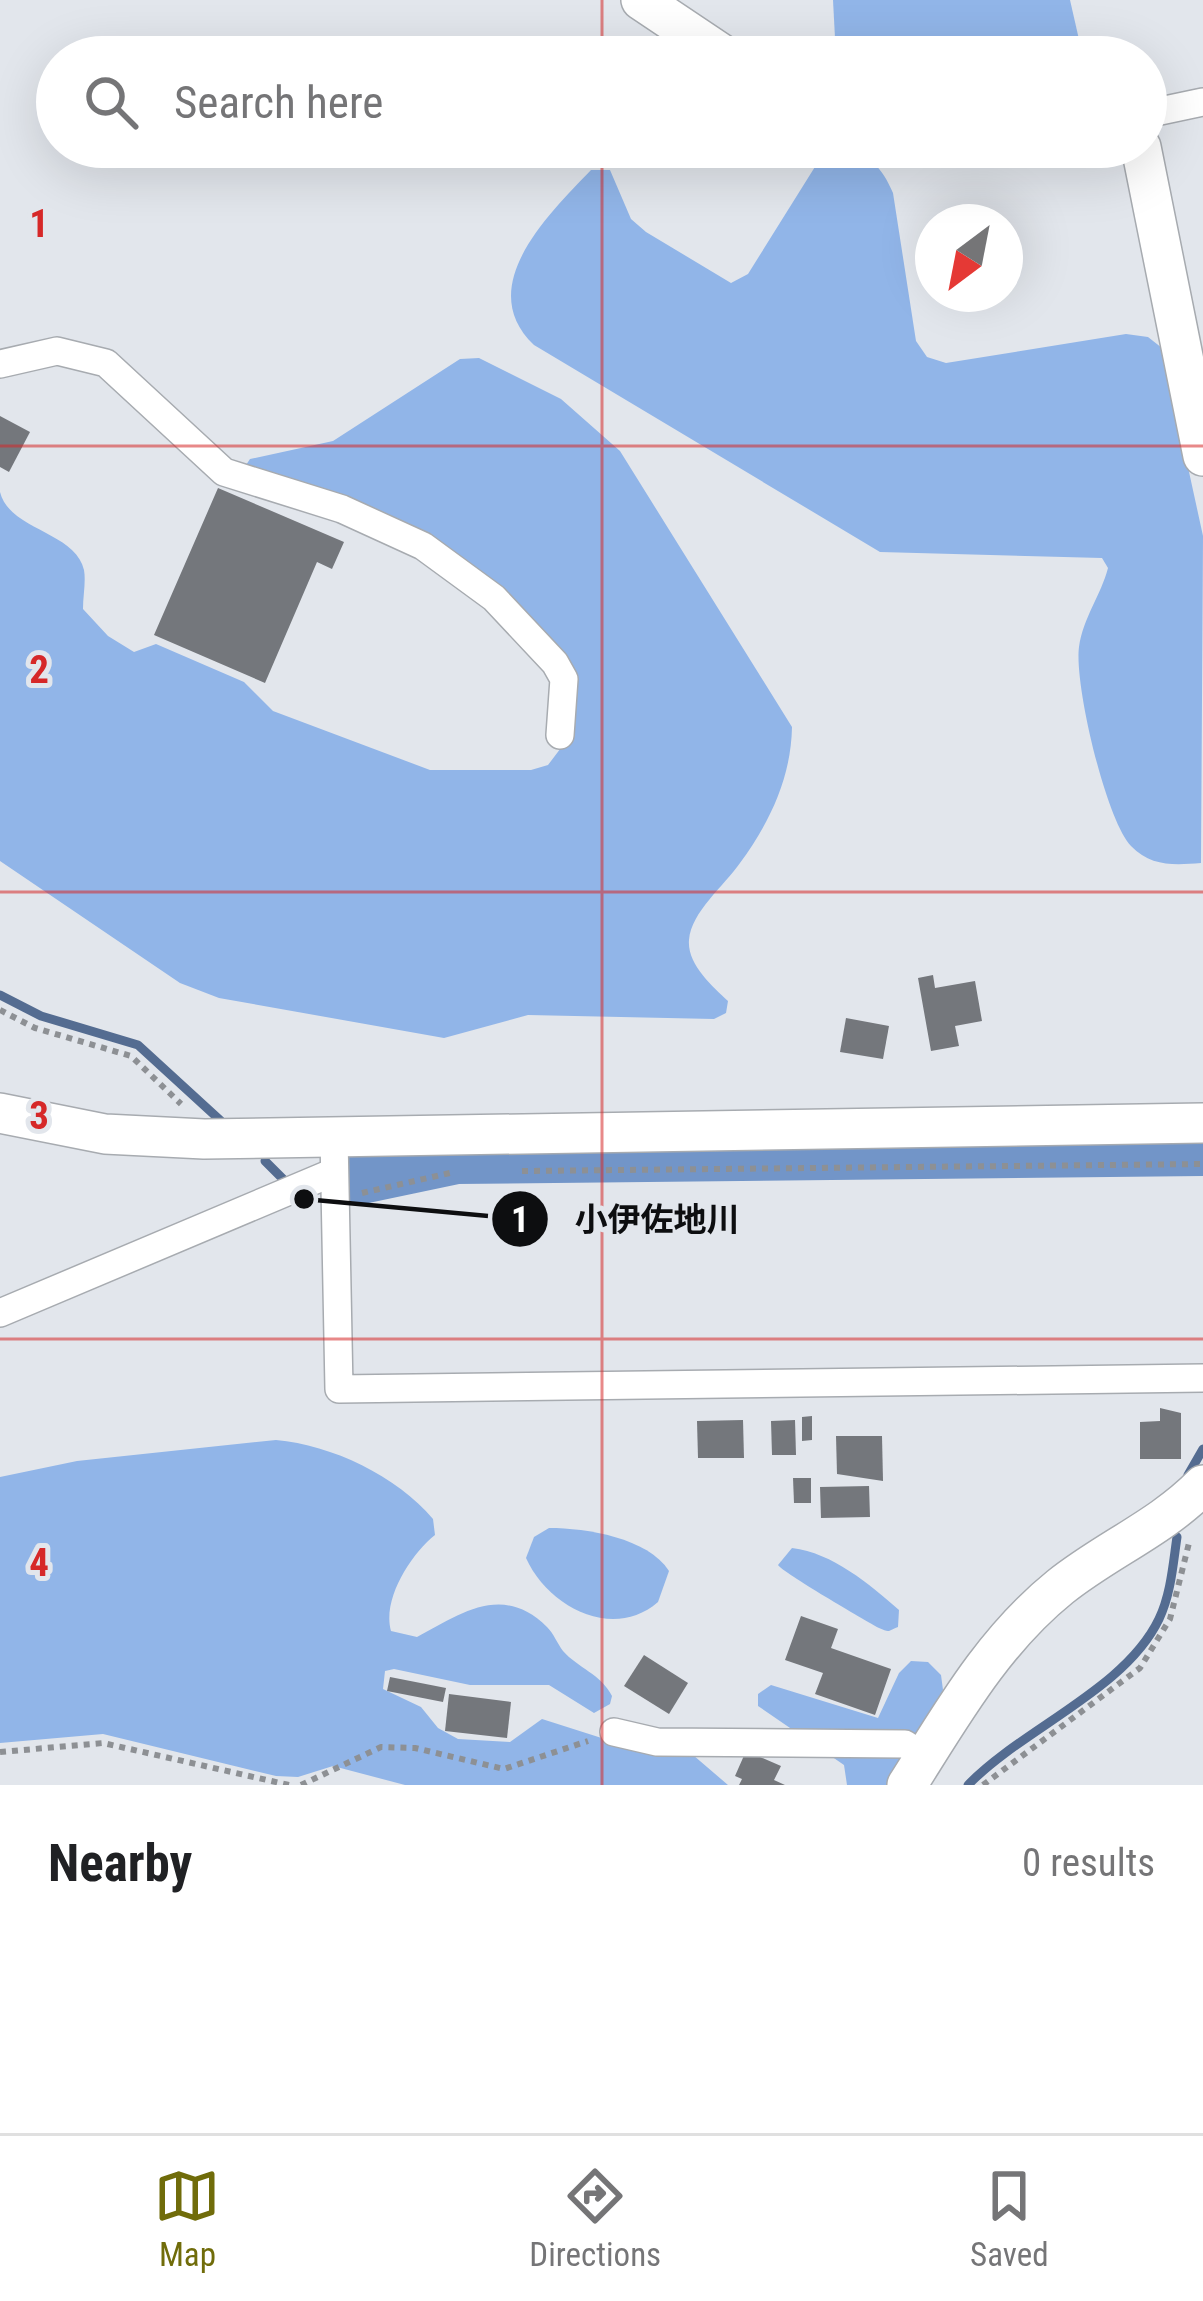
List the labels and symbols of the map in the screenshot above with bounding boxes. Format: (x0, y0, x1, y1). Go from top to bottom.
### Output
text: 1 (29, 201, 49, 247)
north arrow (915, 204, 1023, 312)
text: 2 (29, 647, 49, 693)
text: 3 (29, 1093, 49, 1139)
callout: 小伊佐地川 (490, 1185, 763, 1254)
text: 1 (511, 1199, 529, 1241)
text: 小伊佐地川 (575, 1200, 740, 1239)
text: 4 (29, 1540, 49, 1586)

